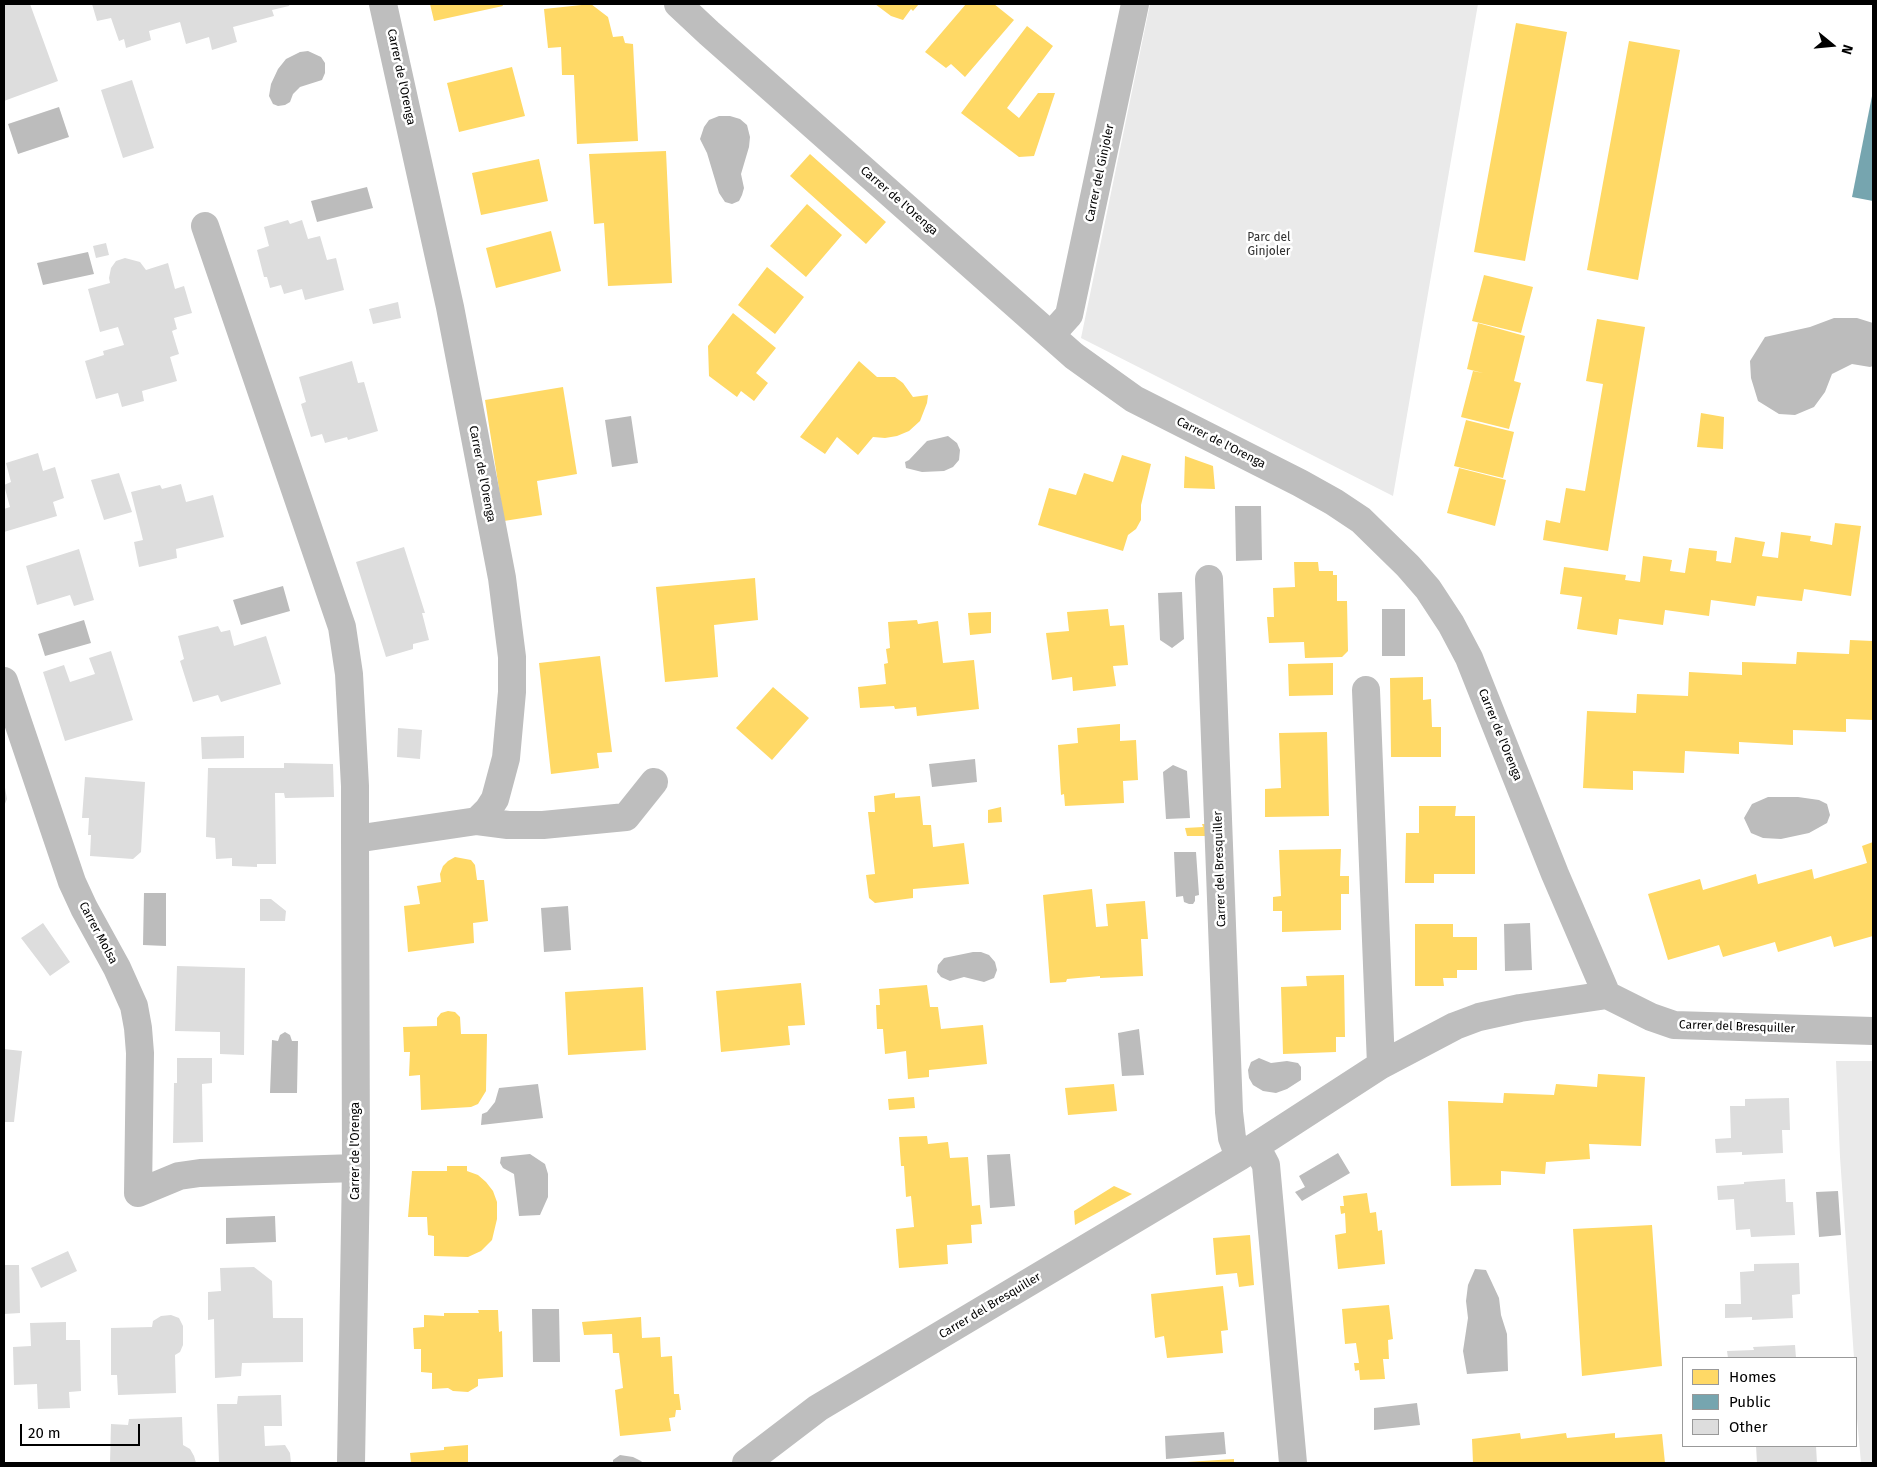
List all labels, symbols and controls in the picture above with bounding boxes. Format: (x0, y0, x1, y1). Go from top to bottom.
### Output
north arrow (1807, 20, 1857, 70)
street label: Carrer de l'Orenga (384, 28, 418, 126)
text: N (1837, 43, 1856, 56)
street label: Carrer del Ginjoler (1083, 123, 1117, 223)
street label: Carrer de l'Orenga (857, 163, 941, 239)
park label: Parc del Ginjoler (1247, 231, 1291, 259)
street label: Carrer de l'Orenga (1174, 414, 1268, 472)
street label: Carrer de l'Orenga (466, 425, 498, 523)
street label: Carrer de l'Orenga (1475, 687, 1525, 783)
street label: Carrer del Bresquiller (1211, 811, 1229, 927)
street label: Carrer Molsa (76, 899, 120, 967)
street label: Carrer del Bresquiller (1679, 1018, 1795, 1036)
street label: Carrer de l'Orenga (349, 1102, 363, 1200)
street label: Carrer del Bresquiller (936, 1270, 1044, 1342)
legend (1682, 1357, 1857, 1447)
text: Homes (1729, 1368, 1776, 1386)
text: Public (1729, 1393, 1771, 1411)
scale bar (22, 1414, 142, 1446)
text: Other (1729, 1418, 1768, 1436)
text: 20 m (28, 1424, 61, 1442)

